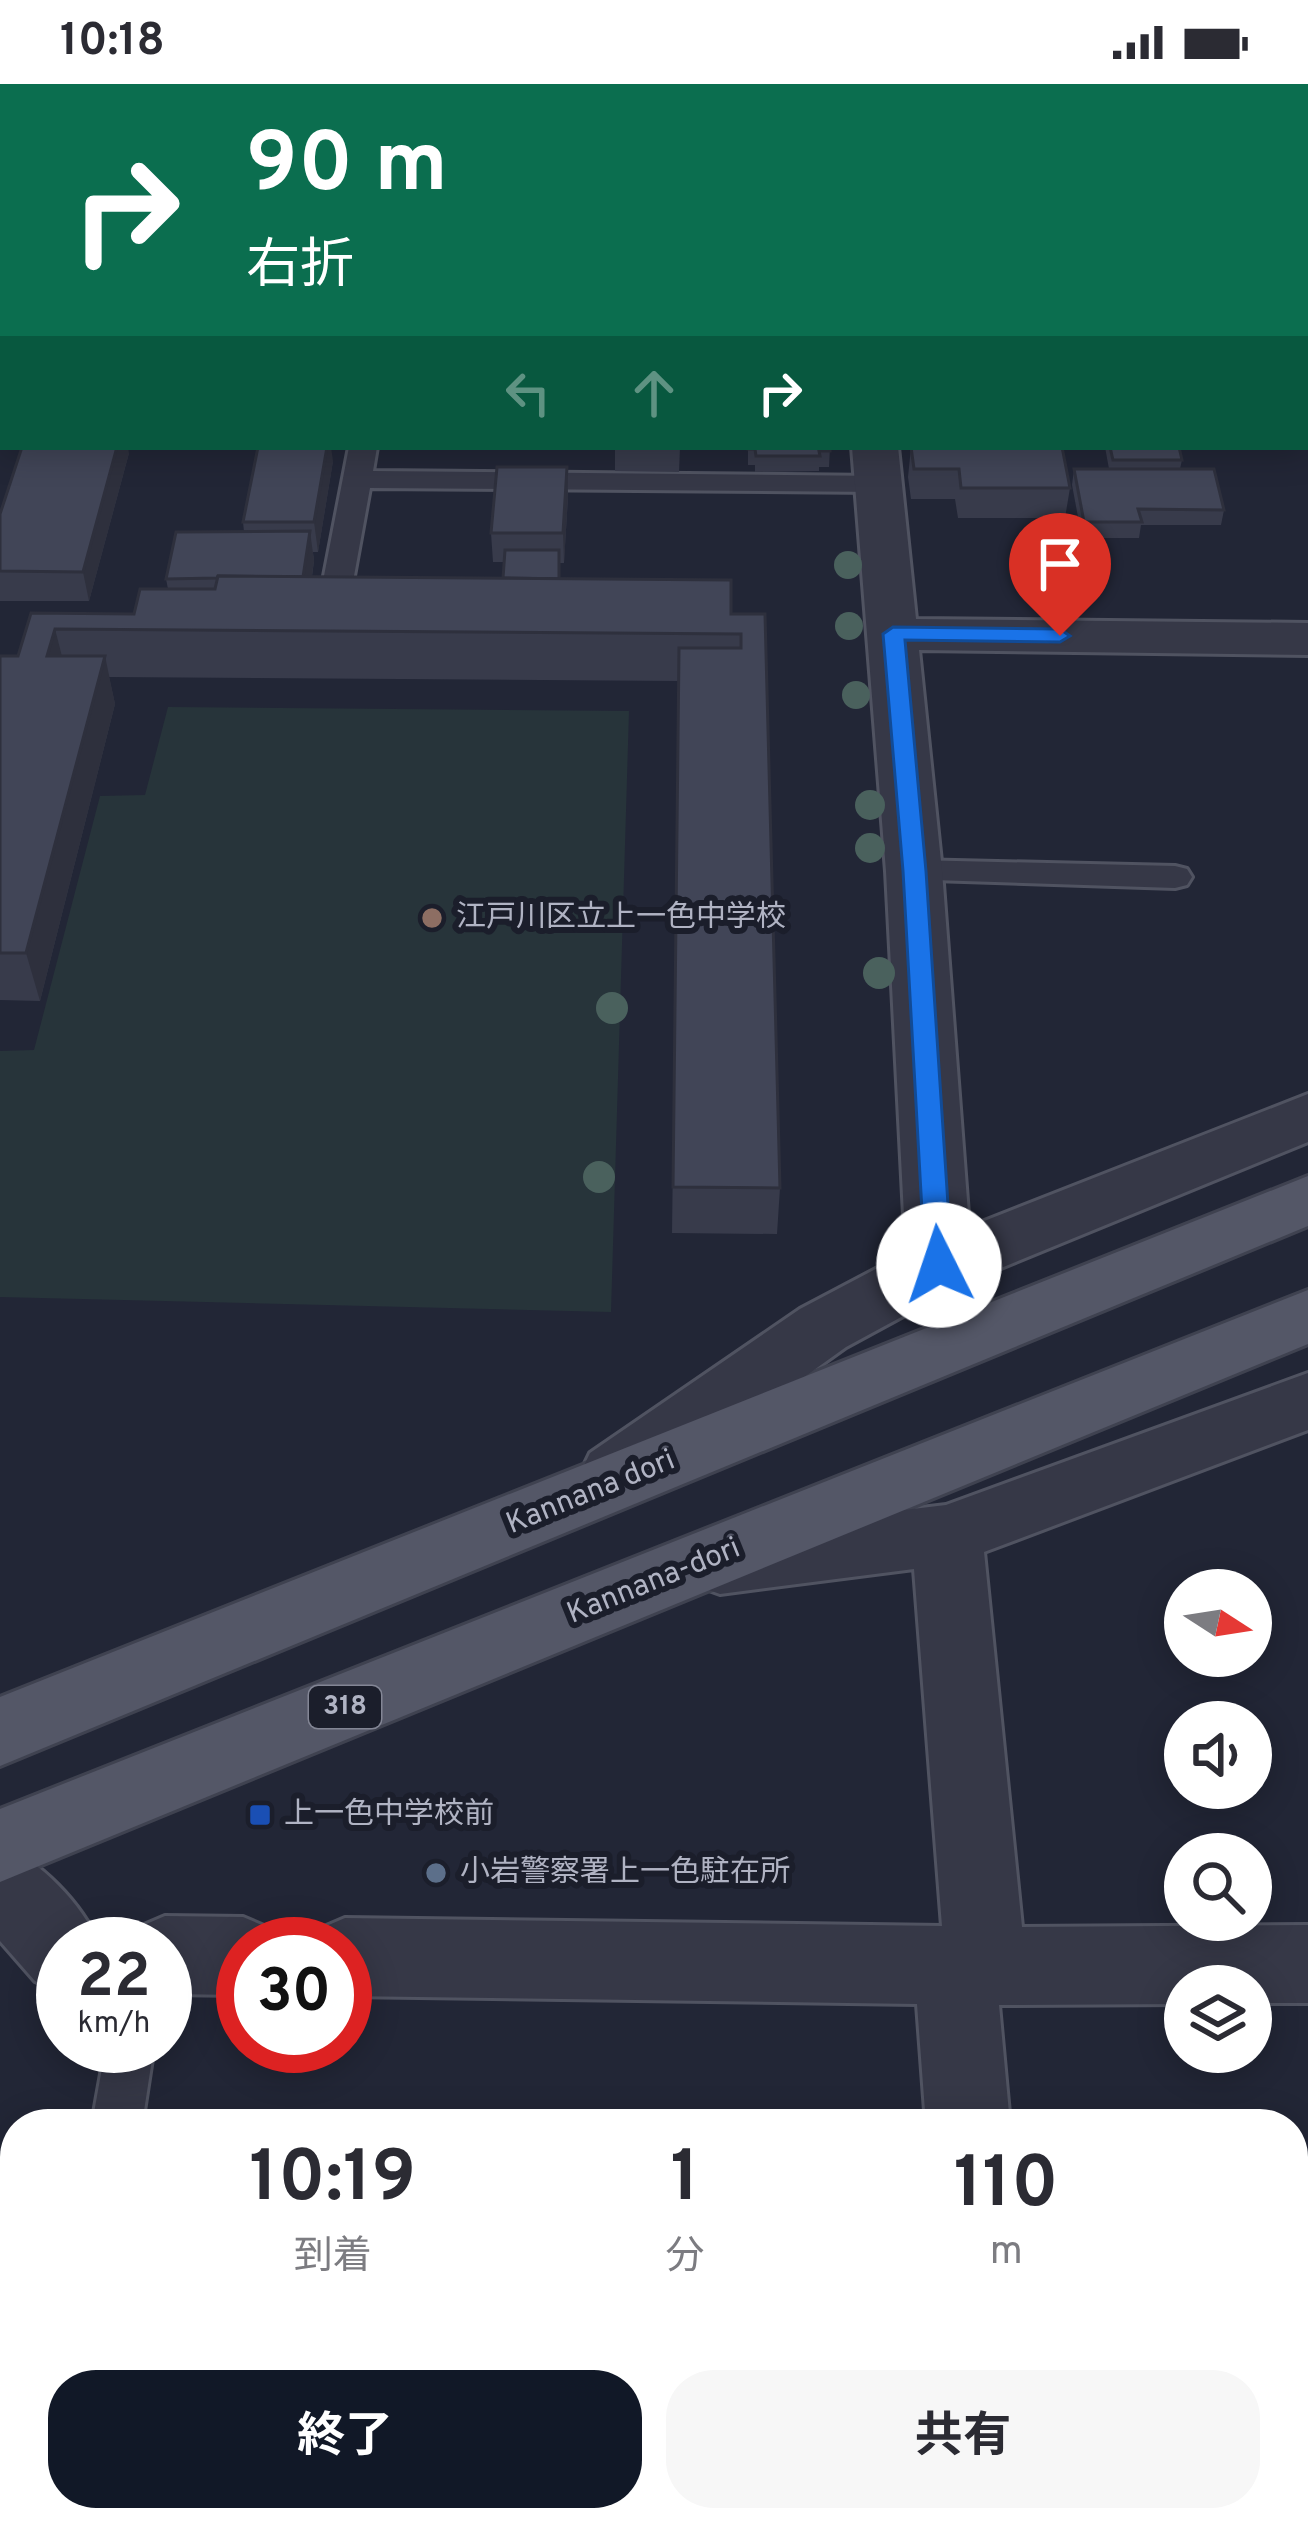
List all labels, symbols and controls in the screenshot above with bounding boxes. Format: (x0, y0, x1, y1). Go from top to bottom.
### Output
text: 10:18 (60, 14, 165, 71)
text: 90 m (246, 115, 448, 221)
icon: right (48, 132, 204, 288)
text: 右折 (246, 234, 354, 303)
icon: left (495, 360, 561, 426)
icon: ahead (621, 360, 687, 426)
icon: right (747, 360, 813, 426)
pin (1009, 513, 1111, 636)
icon: arrive (1027, 531, 1093, 597)
place label: 江戸川区立上一色中学校 (456, 900, 786, 937)
marker: 江戸川区立上一色中学校 (419, 905, 445, 931)
position arrow (876, 1202, 1002, 1328)
street label: Kannana dori (501, 1442, 681, 1544)
street label: Kannana-dori (562, 1530, 746, 1634)
north arrow (1164, 1569, 1272, 1677)
map controls (1164, 1569, 1272, 2073)
road number: 318 (309, 1686, 381, 1728)
button: sound (1164, 1701, 1272, 1809)
place label: 上一色中学校前 (284, 1797, 494, 1834)
marker: 上一色中学校前 (247, 1802, 273, 1828)
button: search (1164, 1833, 1272, 1941)
place label: 小岩警察署上一色駐在所 (460, 1855, 790, 1892)
marker: 小岩警察署上一色駐在所 (423, 1860, 449, 1886)
speed limit sign: 30 (216, 1917, 372, 2073)
text: 22 (77, 1942, 151, 2018)
button: layers (1164, 1965, 1272, 2073)
text: km/h (78, 2006, 150, 2043)
text: 10:19 (249, 2135, 416, 2227)
text: 1 (670, 2135, 699, 2227)
text: 110 (954, 2141, 1059, 2233)
text: m (990, 2229, 1023, 2278)
text: 到着 (294, 2234, 372, 2283)
text: 分 (665, 2234, 704, 2283)
button: 終了 (48, 2370, 642, 2508)
button: 共有 (666, 2370, 1260, 2508)

